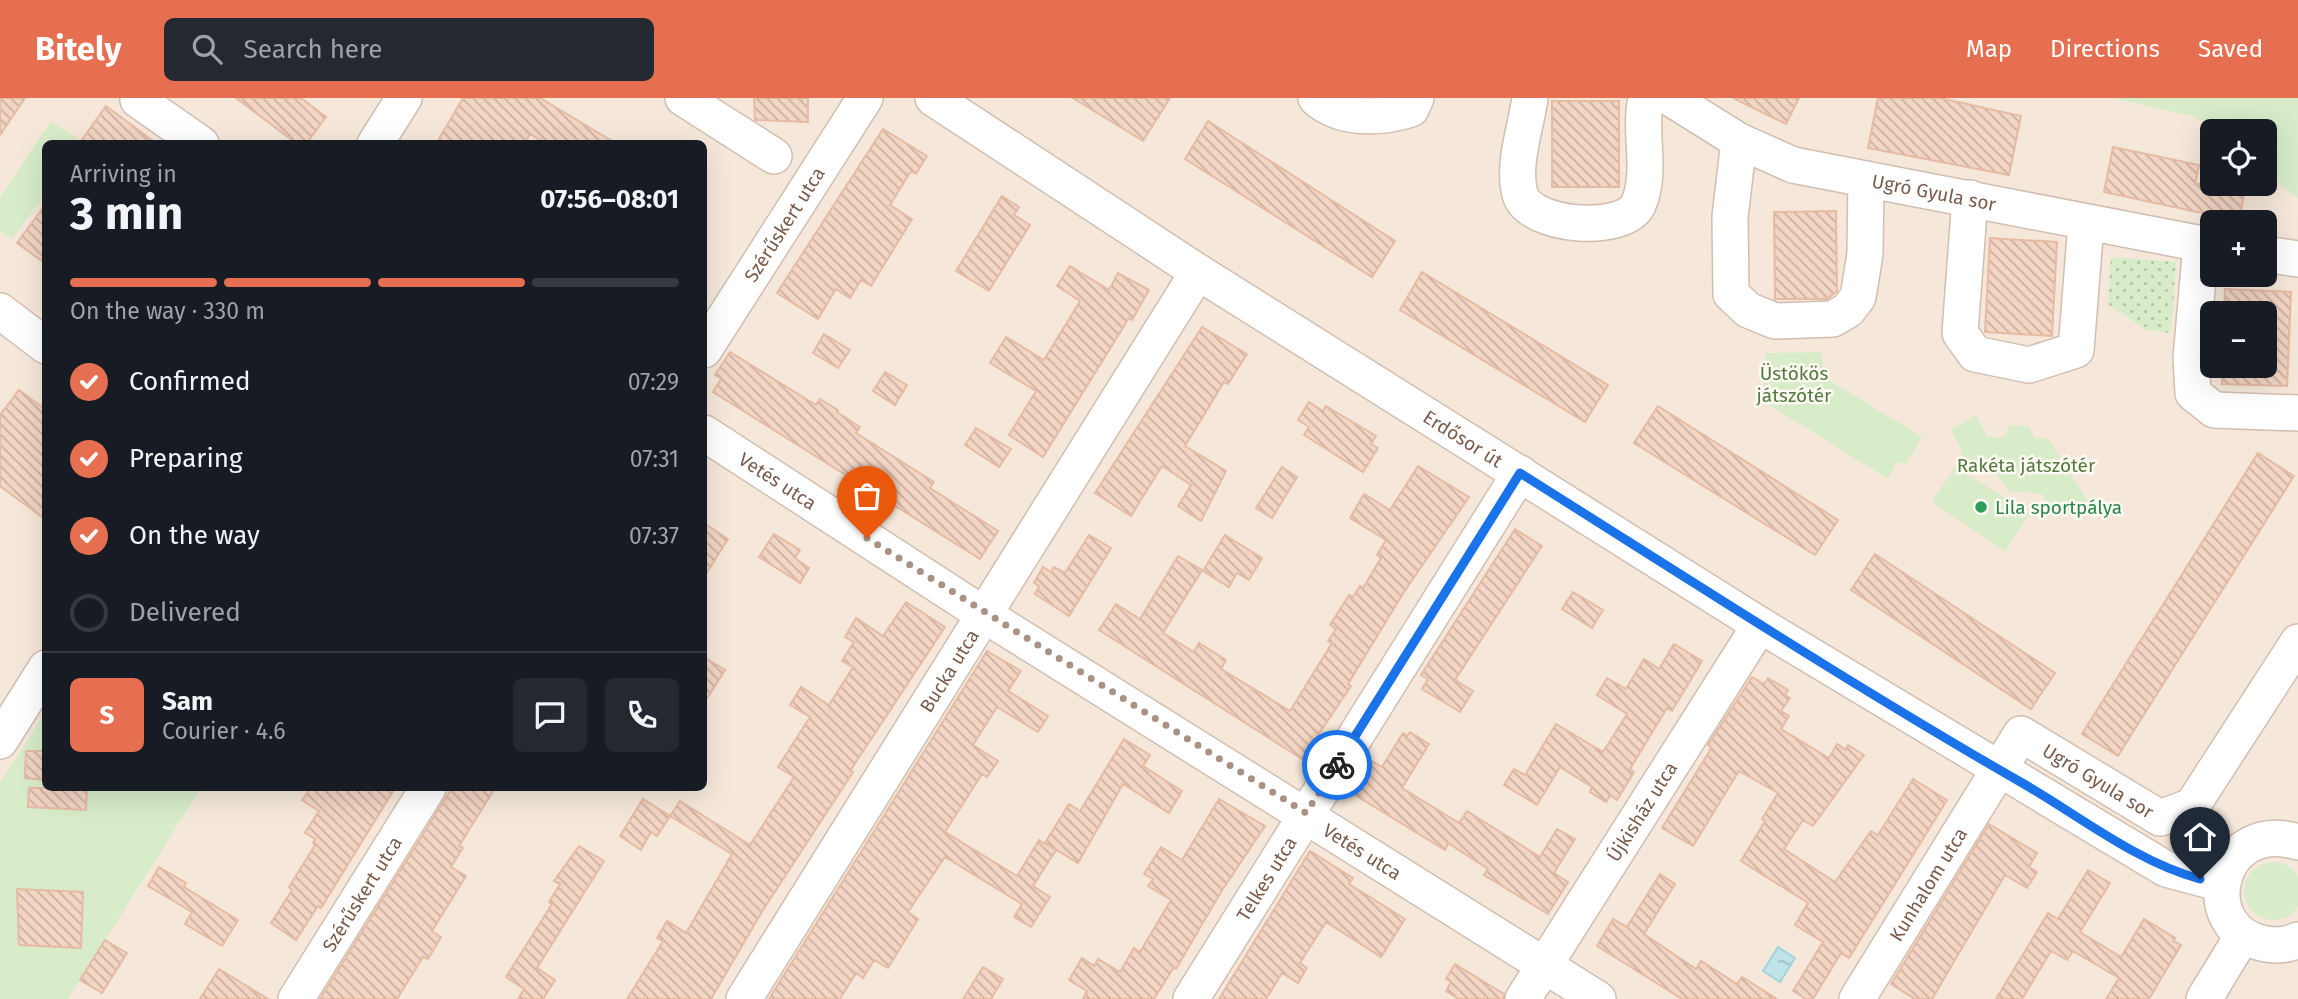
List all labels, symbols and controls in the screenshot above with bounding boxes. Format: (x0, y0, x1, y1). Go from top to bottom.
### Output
search box (164, 18, 654, 81)
text: Bitely (35, 29, 122, 69)
icon: search (188, 30, 226, 68)
text: Search here (244, 34, 382, 65)
text: Map (1966, 35, 2012, 63)
text: Directions (2050, 35, 2160, 63)
text: Saved (2198, 35, 2263, 63)
map controls (2200, 119, 2277, 378)
button: locate (2200, 119, 2277, 196)
text: Arriving in (70, 160, 177, 188)
street label: Szérűskert utca (739, 163, 829, 286)
street label: Ugró Gyula sor (1870, 169, 1999, 216)
text: 07:56–08:01 (540, 184, 679, 215)
text: 3 min (70, 186, 183, 241)
button: + (2200, 210, 2277, 287)
text: On the way · 330 m (70, 297, 265, 325)
button: − (2200, 301, 2277, 378)
park label: Üstökös játszótér (1756, 362, 1832, 407)
icon: check (70, 363, 108, 401)
text: Confirmed (129, 366, 250, 397)
text: 07:29 (628, 368, 679, 396)
street label: Erdősor út (1419, 405, 1507, 472)
icon: check (70, 440, 108, 478)
text: Preparing (129, 443, 242, 474)
text: 07:31 (630, 445, 679, 473)
street label: Vetés utca (735, 447, 821, 515)
park label: Rakéta játszótér (1957, 454, 2096, 477)
pin (837, 466, 897, 538)
icon: bag (848, 477, 886, 515)
place label: Lila sportpálya (1995, 496, 2122, 519)
marker: Lila sportpálya (1973, 499, 1989, 515)
icon: check (70, 517, 108, 555)
text: On the way (129, 520, 260, 551)
text: 07:37 (629, 522, 679, 550)
text: Delivered (129, 597, 241, 628)
street label: Bucka utca (914, 625, 983, 716)
button: chat (513, 678, 587, 752)
button: phone (605, 678, 679, 752)
text: Sam (162, 686, 213, 717)
text: S (100, 700, 114, 731)
text: Courier · 4.6 (162, 717, 286, 745)
courier (1302, 730, 1372, 800)
street label: Ugró Gyula sor (2038, 738, 2159, 824)
icon: bike (1318, 746, 1356, 784)
street label: Újkisház utca (1602, 757, 1682, 866)
pin (2170, 807, 2230, 879)
street label: Vetés utca (1319, 818, 1406, 885)
icon: home (2181, 818, 2219, 856)
street label: Kunhalom utca (1884, 823, 1972, 945)
street label: Szérűskert utca (317, 832, 407, 956)
street label: Telkes utca (1231, 832, 1301, 925)

